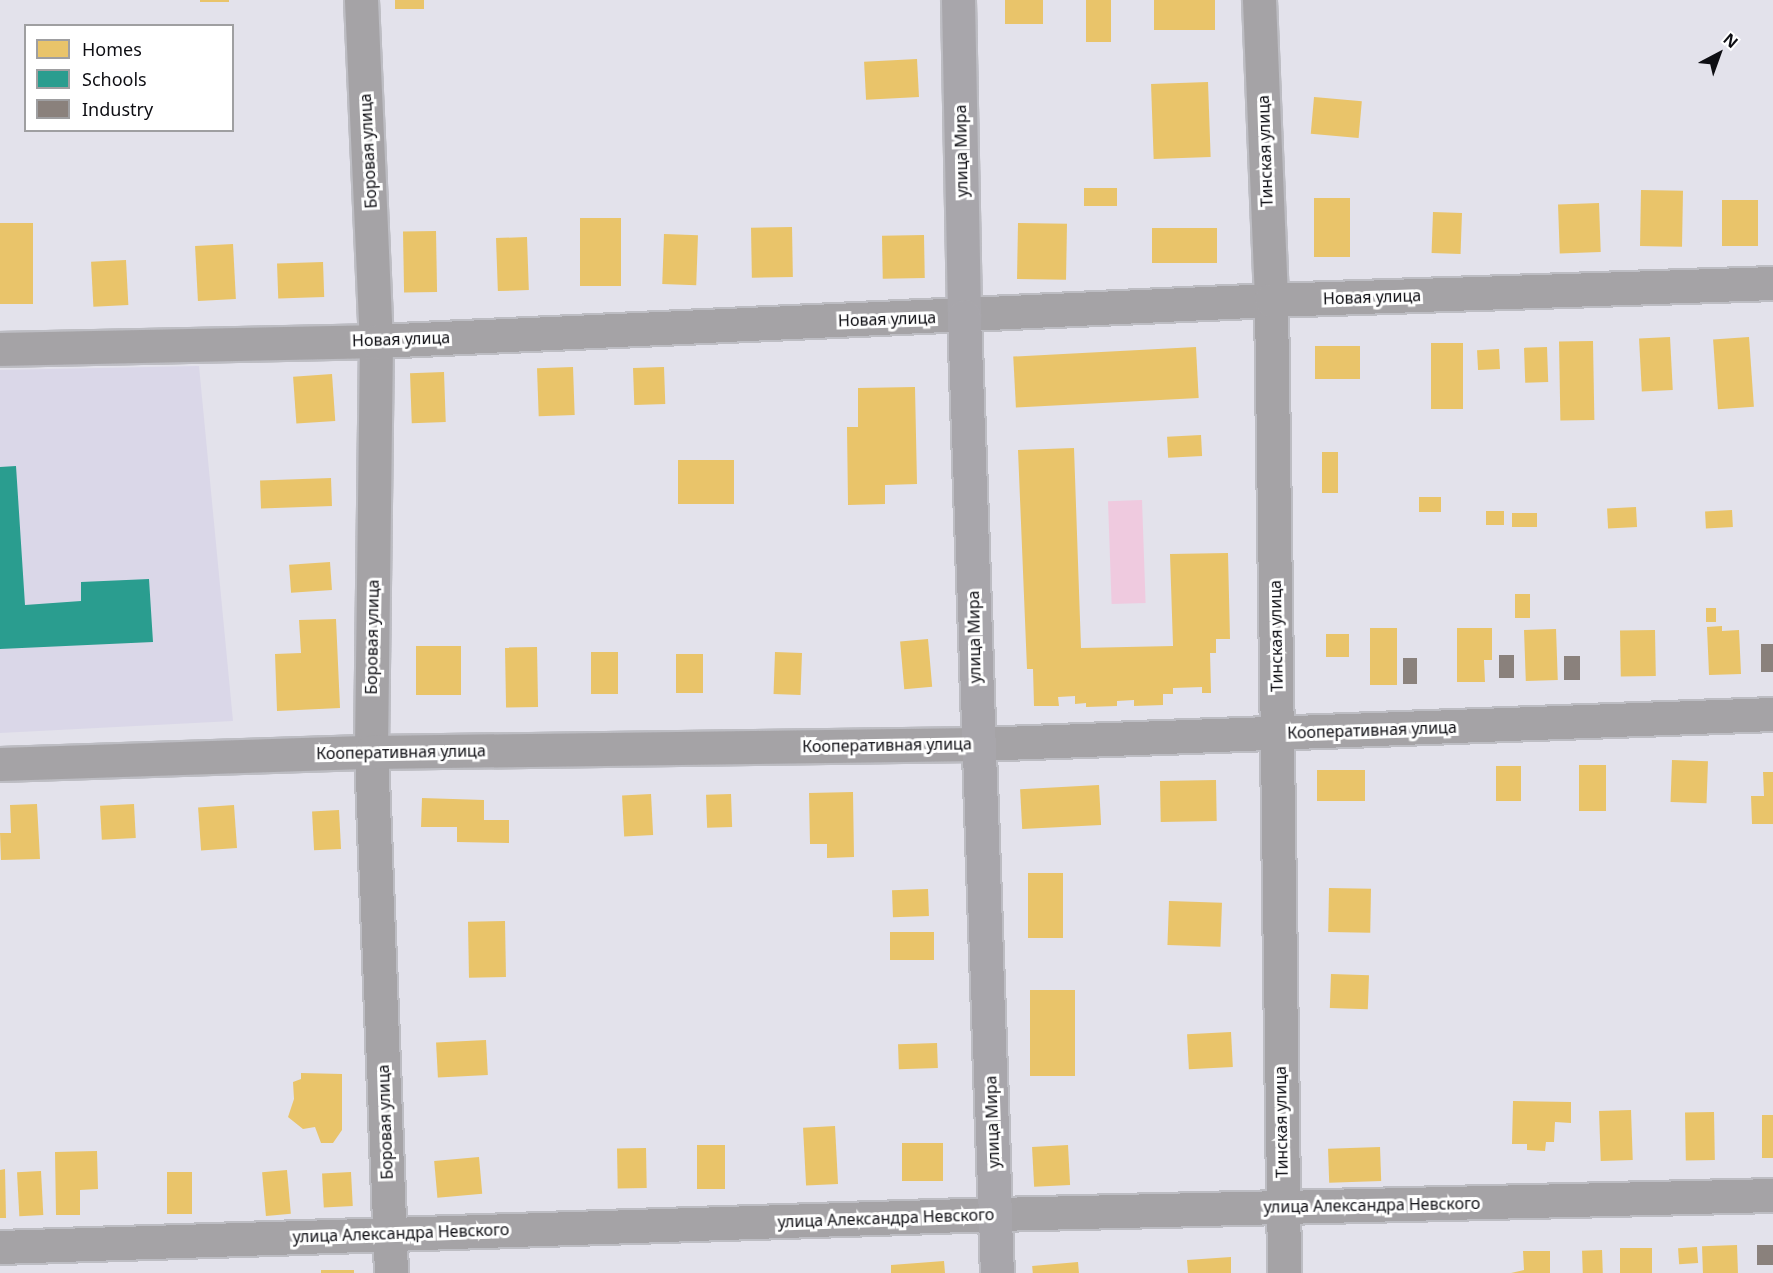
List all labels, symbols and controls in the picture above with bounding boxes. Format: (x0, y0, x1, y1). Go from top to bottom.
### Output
legend (24, 24, 234, 132)
north arrow (1689, 24, 1749, 84)
text: N (1719, 28, 1743, 53)
text: Homes (82, 37, 142, 61)
text: Schools (82, 67, 147, 91)
street label: Боровая улица (355, 93, 381, 209)
street label: Тинская улица (1253, 95, 1277, 207)
text: Industry (82, 97, 153, 121)
street label: улица Мира (951, 105, 971, 197)
street label: Новая улица (1323, 286, 1421, 308)
street label: Новая улица (838, 308, 936, 330)
street label: Новая улица (352, 328, 450, 350)
street label: Боровая улица (361, 579, 383, 695)
street label: Тинская улица (1265, 580, 1287, 692)
street label: улица Мира (964, 591, 984, 683)
street label: Кооперативная улица (1287, 717, 1457, 743)
street label: Кооперативная улица (802, 734, 972, 756)
street label: Кооперативная улица (316, 741, 486, 763)
street label: Боровая улица (373, 1064, 397, 1180)
street label: Тинская улица (1270, 1066, 1292, 1178)
street label: улица Мира (981, 1075, 1003, 1169)
street label: улица Александра Невского (1263, 1194, 1481, 1216)
street label: улица Александра Невского (777, 1205, 995, 1231)
street label: улица Александра Невского (292, 1220, 510, 1246)

